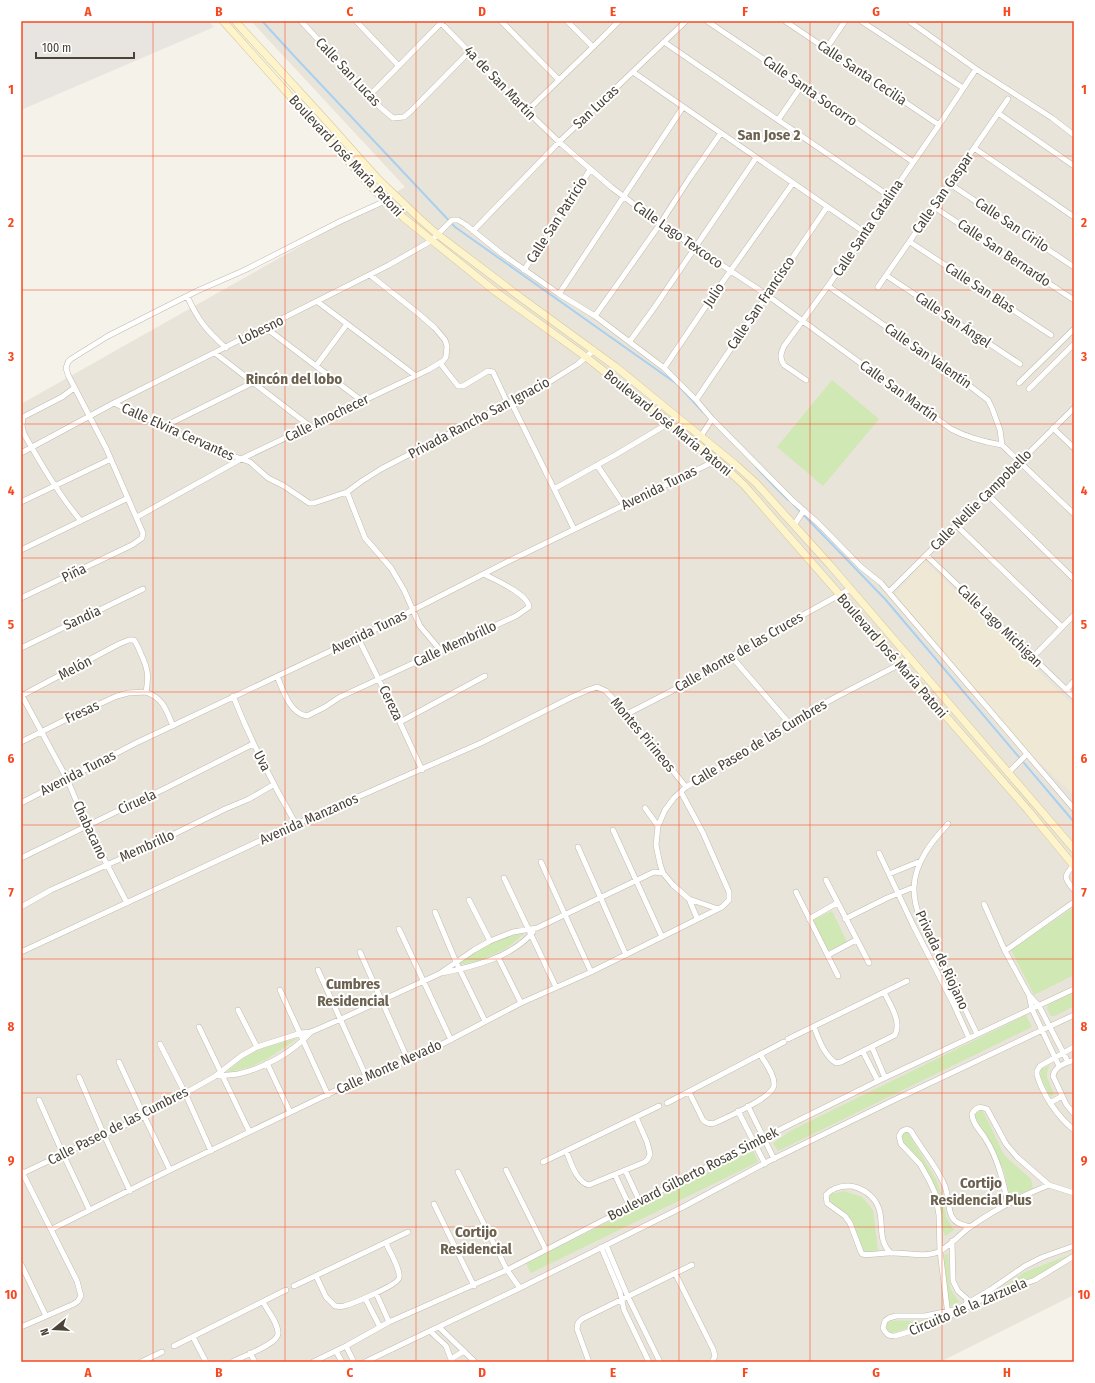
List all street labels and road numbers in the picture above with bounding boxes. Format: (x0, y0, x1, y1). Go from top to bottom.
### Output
street label: Calle San Lucas (312, 34, 384, 110)
street label: Calle Santa Cecilia (814, 37, 910, 109)
street label: 4a de San Martín (460, 42, 540, 124)
street label: Calle Santa Socorro (760, 52, 860, 130)
street label: San Lucas (570, 82, 622, 132)
street label: Boulevard José María Patoni (285, 92, 407, 220)
street label: Calle San Gaspar (909, 149, 977, 237)
street label: Calle San Patricio (523, 174, 591, 266)
street label: Calle Santa Catalina (829, 176, 907, 280)
street label: Calle San Cirilo (972, 194, 1052, 256)
street label: Calle Lago Texcoco (630, 198, 726, 272)
street label: Calle San Bernardo (954, 216, 1054, 290)
street label: Calle San Francisco (724, 253, 798, 353)
street label: Calle San Blas (942, 259, 1018, 317)
street label: Julio (700, 280, 728, 310)
street label: Calle San Ángel (912, 288, 995, 352)
street label: Lobesno (236, 312, 286, 348)
street label: Calle San Valentín (881, 320, 975, 392)
street label: Calle San Martín (856, 357, 942, 425)
street label: Boulevard José María Patoni (601, 366, 735, 480)
street label: Privada Rancho San Ignacio (405, 373, 553, 463)
street label: Calle Anochecer (282, 390, 372, 446)
street label: Calle Elvira Cervantes (119, 399, 237, 465)
street label: Calle Nellie Campobello (927, 446, 1035, 554)
street label: Avenida Tunas (618, 462, 700, 514)
street label: Piña (59, 560, 89, 586)
street label: Calle Lago Michigan (954, 581, 1046, 671)
street label: Boulevard José María Patoni (833, 590, 951, 722)
street label: Sandia (61, 602, 103, 634)
street label: Avenida Tunas (328, 606, 410, 658)
street label: Calle Monte de las Cruces (672, 608, 806, 696)
street label: Calle Membrillo (411, 617, 499, 671)
street label: Melón (55, 652, 95, 684)
street label: Cereza (375, 683, 407, 724)
street label: Montes Pirineos (607, 694, 679, 776)
street label: Calle Paseo de las Cumbres (688, 696, 830, 790)
street label: Fresas (62, 697, 102, 727)
street label: Avenida Tunas (37, 747, 119, 799)
street label: Uva (250, 748, 274, 774)
street label: Ciruela (115, 786, 159, 818)
street label: Avenida Manzanos (257, 790, 361, 848)
street label: Chabacano (69, 798, 111, 862)
street label: Membrillo (117, 826, 177, 866)
street label: Privada de Riojano (912, 908, 972, 1012)
street label: Calle Monte Nevado (334, 1036, 444, 1098)
street label: Calle Paseo de las Cumbres (45, 1083, 191, 1169)
street label: Boulevard Gilberto Rosas Simbek (605, 1123, 782, 1225)
street label: Circuito de la Zarzuela (906, 1274, 1030, 1340)

